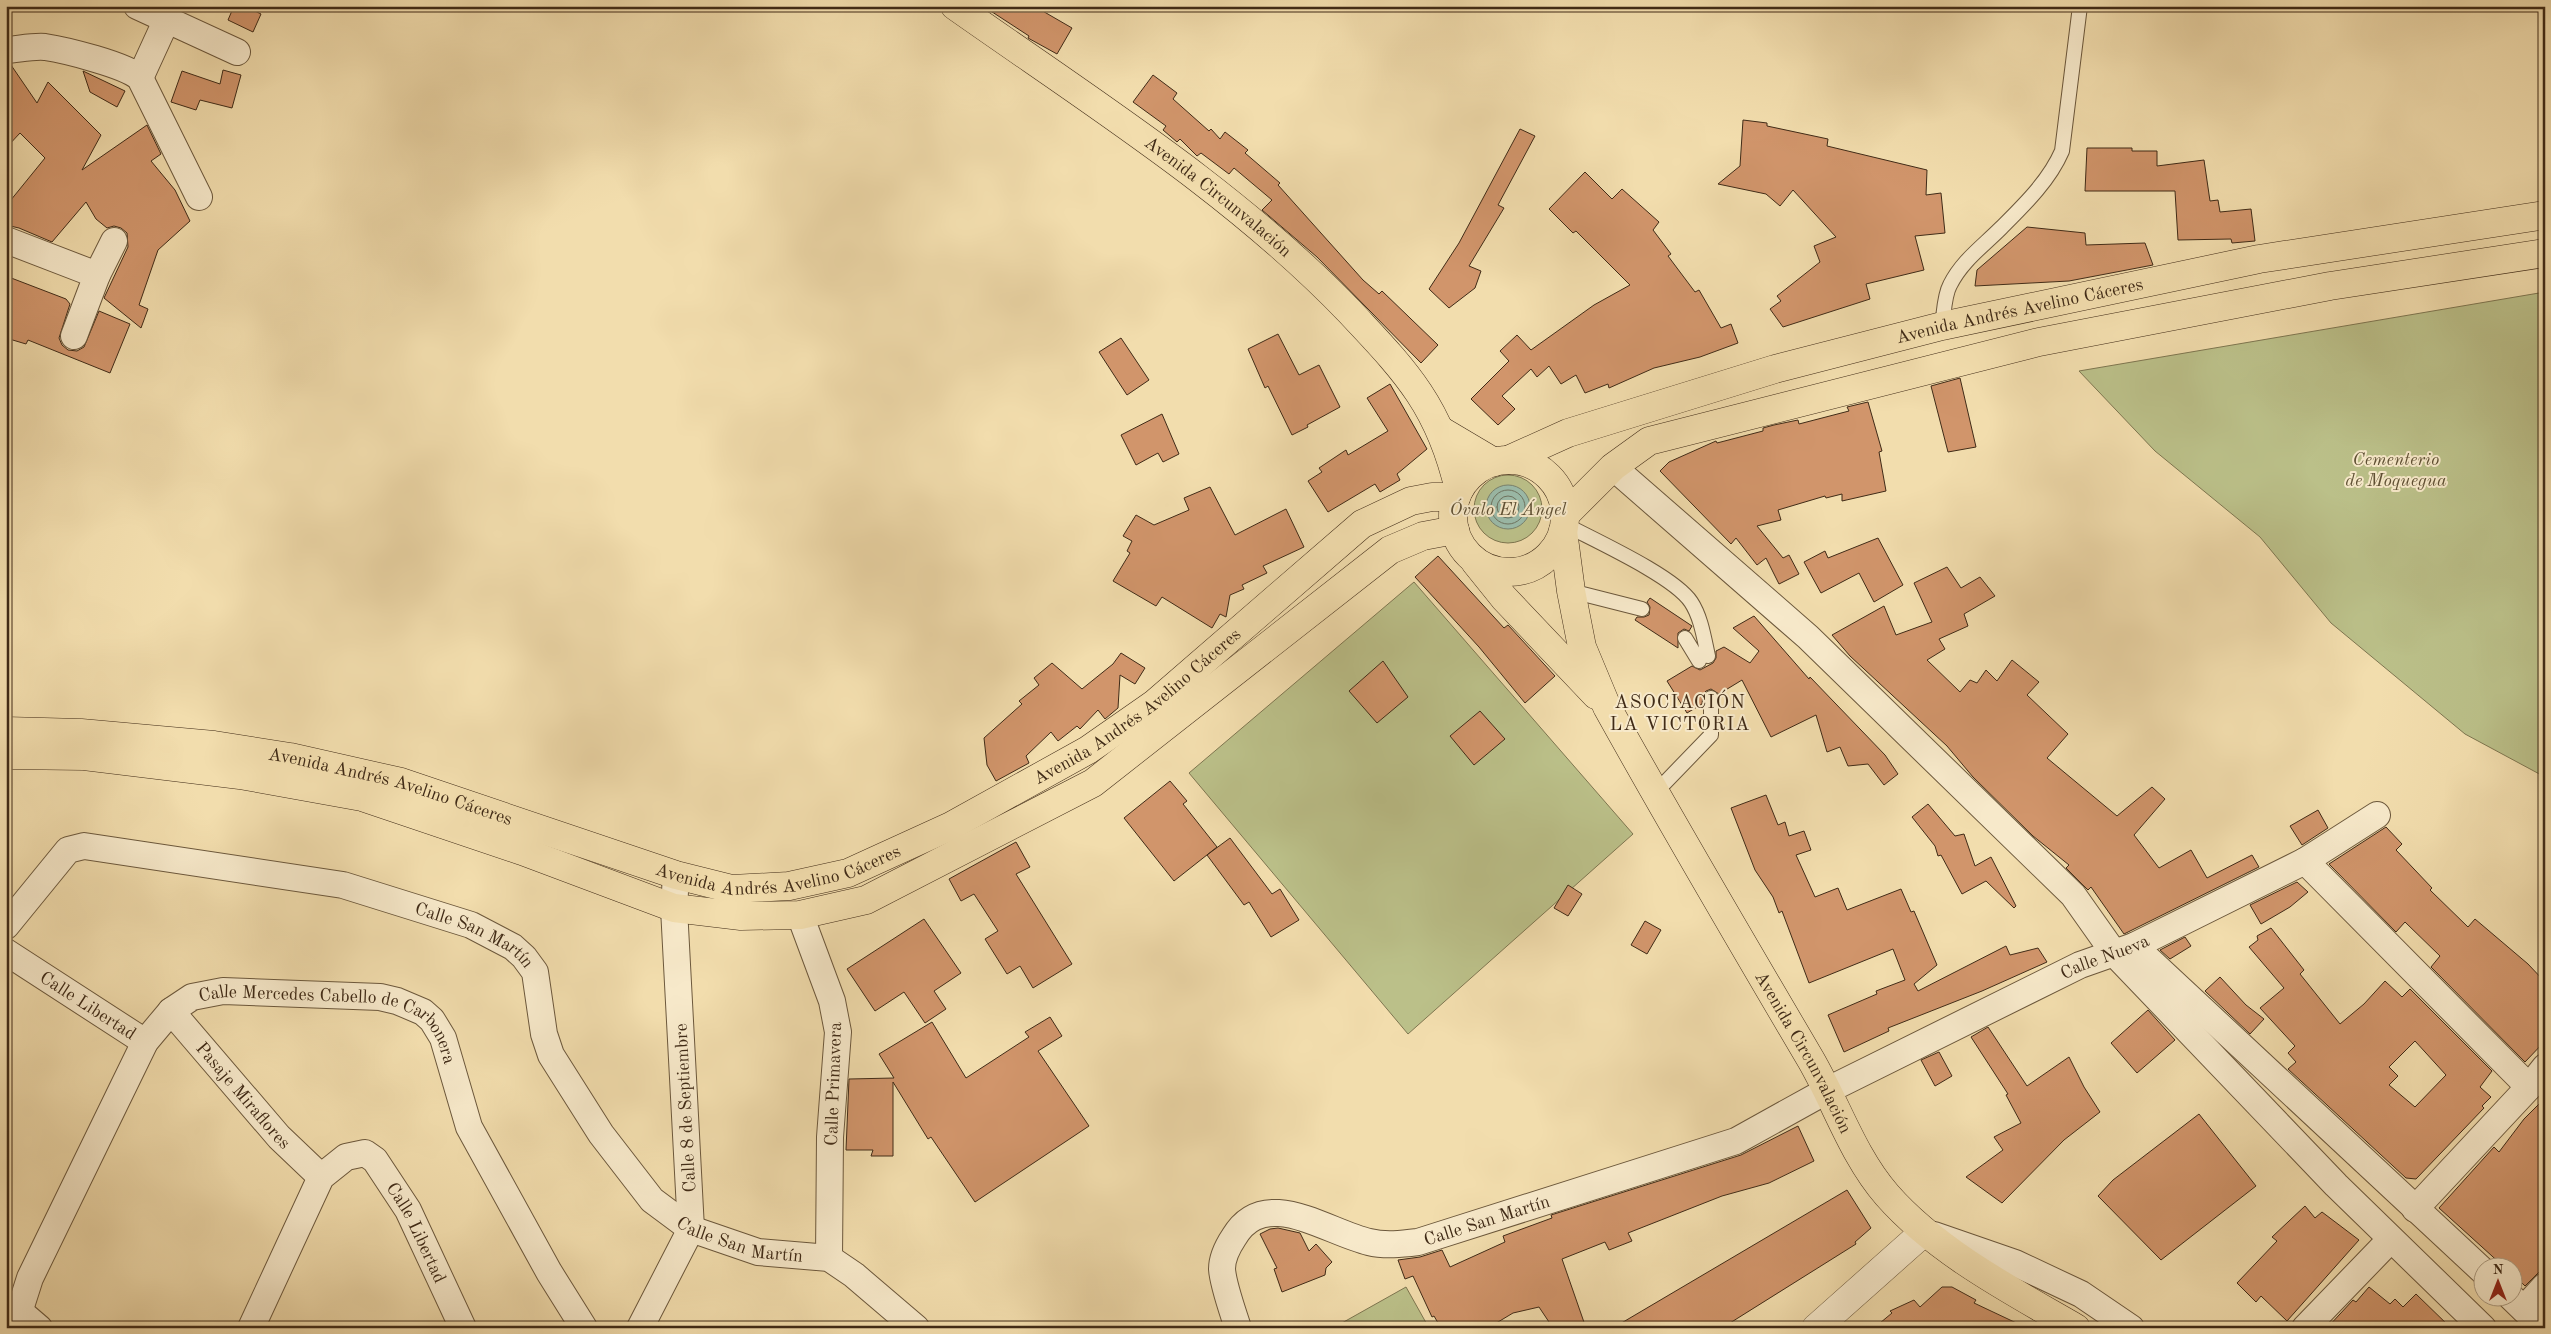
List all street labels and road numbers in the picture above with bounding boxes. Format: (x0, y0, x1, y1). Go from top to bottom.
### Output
street label: Avenida Circunvalación (1141, 134, 1295, 261)
street label: Avenida Andrés Avelino Cáceres (1894, 276, 2145, 347)
street label: Avenida Andrés Avelino Cáceres (1031, 625, 1245, 788)
street label: Avenida Andrés Avelino Cáceres (267, 746, 515, 829)
street label: Avenida Andrés Avelino Cáceres (653, 842, 904, 899)
street label: Calle San Martín (412, 900, 537, 972)
street label: Calle Nueva (2058, 932, 2152, 983)
street label: Calle Libertad (36, 969, 139, 1044)
street label: Avenida Circunvalación (1751, 969, 1854, 1137)
street label: Calle Mercedes Cabello de Carbonera (197, 983, 458, 1066)
street label: Calle Primavera (823, 1021, 845, 1146)
street label: Calle 8 de Septiembre (673, 1023, 699, 1193)
street label: Pasaje Miraflores (192, 1039, 294, 1153)
street label: Calle Libertad (382, 1180, 449, 1286)
street label: Calle San Martín (1422, 1193, 1553, 1250)
street label: Calle San Martín (673, 1213, 804, 1266)

